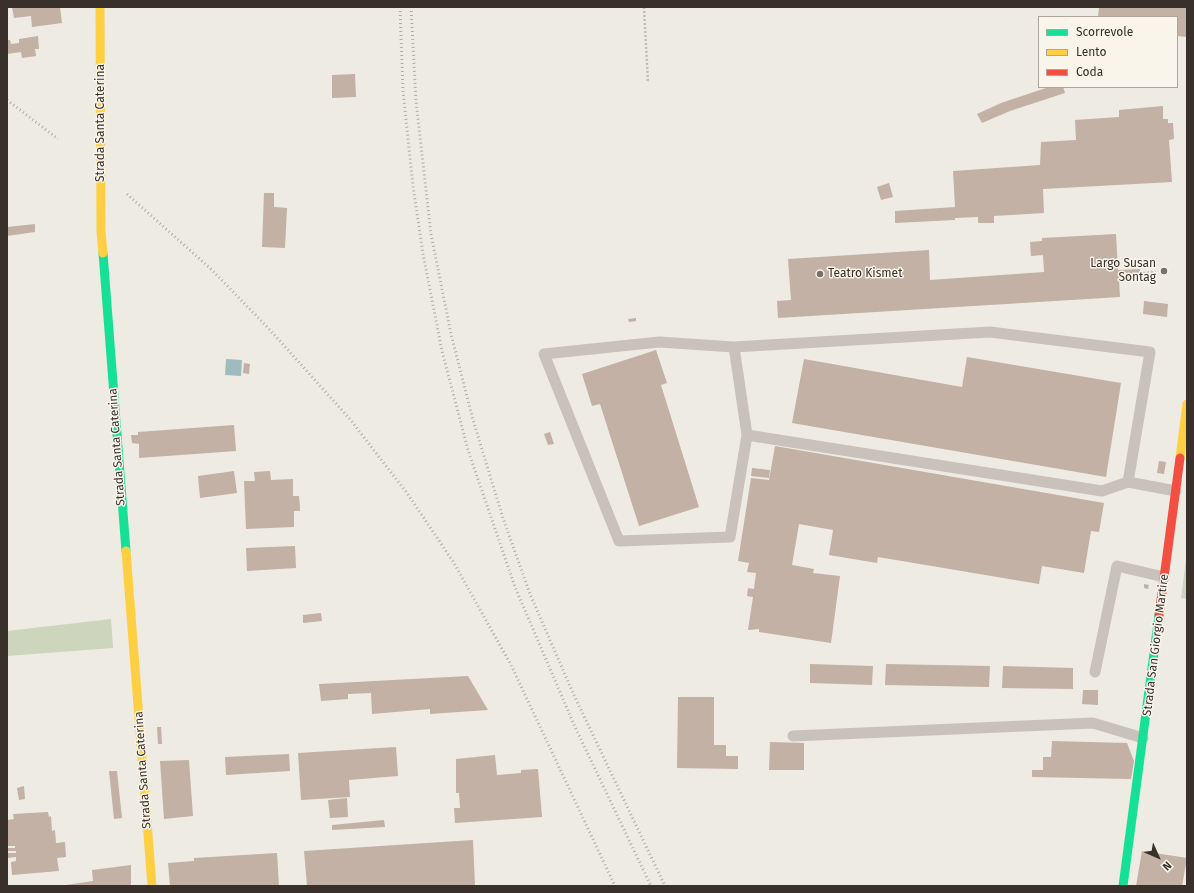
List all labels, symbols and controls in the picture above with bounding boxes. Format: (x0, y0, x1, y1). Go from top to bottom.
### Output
legend (1038, 16, 1178, 88)
text: Scorrevole (1076, 25, 1133, 39)
text: Lento (1076, 45, 1106, 59)
street label: Strada Santa Caterina (94, 64, 108, 182)
text: Coda (1076, 65, 1103, 79)
place label: Largo Susan Sontag (1090, 257, 1156, 285)
marker: Largo Susan Sontag (1159, 266, 1169, 276)
place label: Teatro Kismet (828, 267, 902, 281)
marker: Teatro Kismet (815, 269, 825, 279)
street label: Strada Santa Caterina (106, 388, 128, 506)
street label: Strada San Giorgio Martire (1140, 573, 1172, 717)
street label: Strada Santa Caterina (132, 711, 154, 829)
north arrow (1138, 837, 1178, 877)
text: N (1160, 859, 1174, 873)

